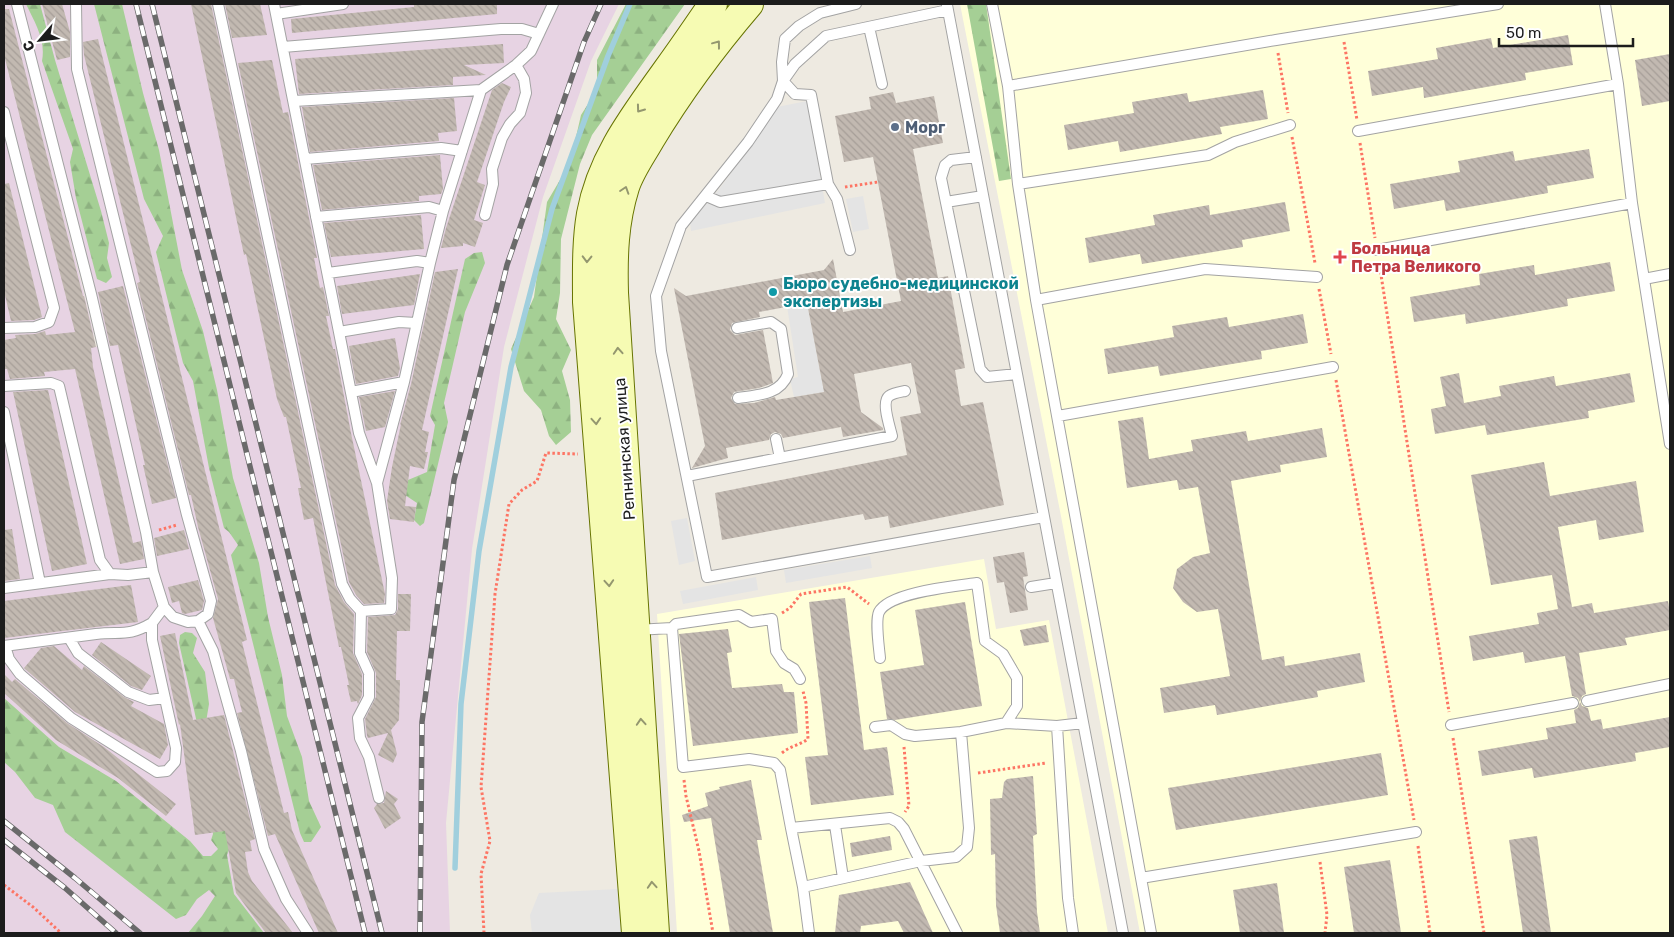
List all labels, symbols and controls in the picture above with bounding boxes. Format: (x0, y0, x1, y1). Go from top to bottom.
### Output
north arrow (15, 15, 65, 65)
scale bar (1499, 15, 1633, 47)
text: 50 m (1506, 24, 1541, 42)
text: С (19, 37, 39, 54)
one-way arrow (711, 40, 720, 49)
one-way arrow (637, 103, 645, 112)
place label: Морг (905, 118, 946, 137)
marker: Морг (889, 121, 901, 133)
one-way arrow (619, 186, 629, 194)
place label: Больница Петра Великого (1351, 239, 1481, 276)
marker: Больница Петра Великого (1333, 250, 1347, 264)
one-way arrow (582, 256, 592, 264)
place label: Бюро судебно-медицинской экспертизы (783, 274, 1019, 311)
marker: Бюро судебно-медицинской экспертизы (767, 286, 779, 298)
one-way arrow (612, 346, 623, 354)
street label: Репнинская улица (610, 377, 639, 521)
one-way arrow (590, 418, 601, 426)
one-way arrow (603, 580, 614, 588)
one-way arrow (636, 718, 647, 726)
one-way arrow (646, 880, 657, 888)

